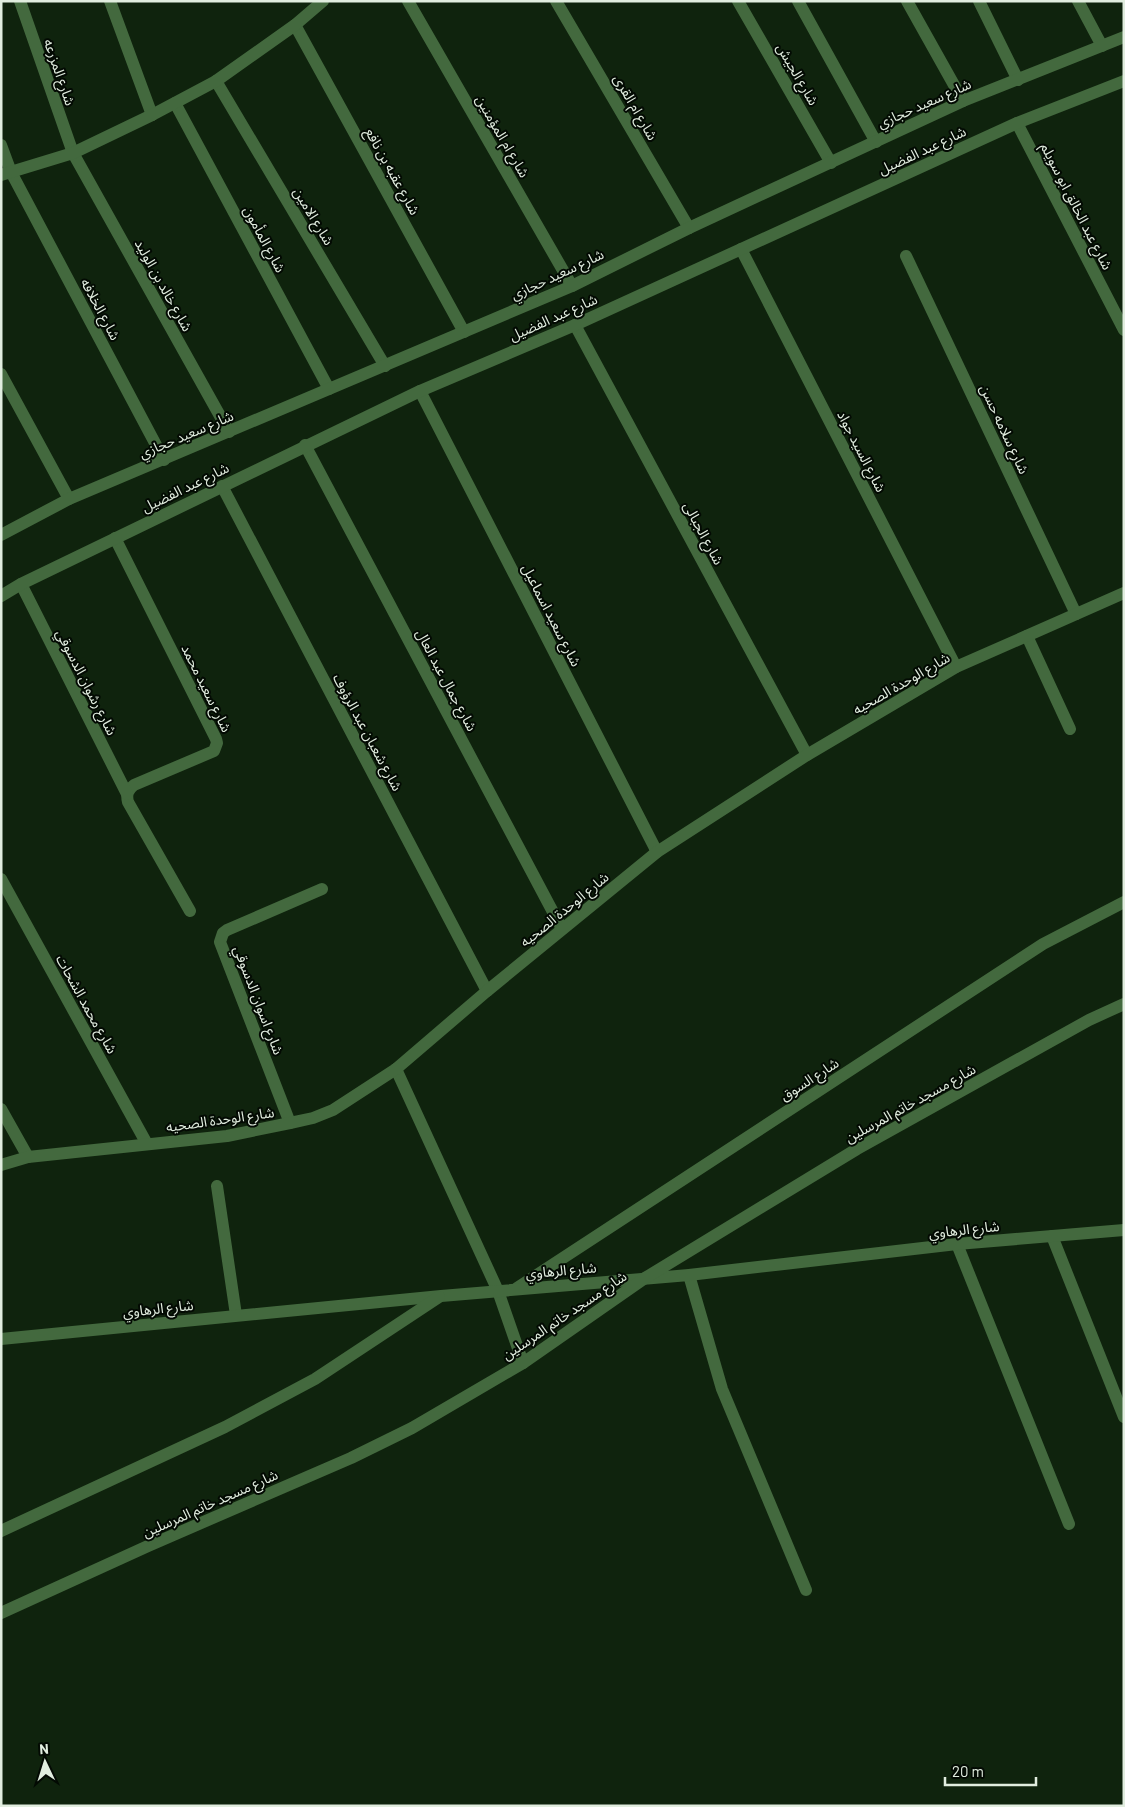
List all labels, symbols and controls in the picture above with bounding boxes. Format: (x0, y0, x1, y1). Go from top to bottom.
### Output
street label: شارع المزرعه (38, 36, 79, 109)
street label: شارع الجيش (771, 40, 823, 110)
street label: شارع ام القرى (608, 71, 662, 144)
street label: شارع سعيد حجازي (874, 75, 975, 134)
street label: شارع ام المؤمنين (470, 92, 533, 182)
street label: شارع عبد الفضيل (875, 122, 970, 180)
street label: شارع عقبه بن نافع (359, 125, 424, 219)
street label: شارع عبد الخالق ابو سويلم (1035, 140, 1116, 274)
street label: شارع الامين (288, 184, 338, 250)
street label: شارع المأمون (238, 203, 290, 277)
street label: شارع خالد بن الوليد (129, 236, 196, 336)
street label: شارع سعيد حجازي (508, 245, 608, 306)
street label: شارع الخلافه (75, 275, 124, 344)
street label: شارع عبد الفضيل (506, 290, 601, 347)
street label: شارع سلامه حسن (974, 382, 1033, 478)
street label: شارع سعيد حجازي (136, 406, 237, 465)
street label: شارع السيد جواد (831, 407, 890, 496)
street label: شارع عبد الفضيل (139, 459, 233, 518)
street label: شارع الجبالى (678, 499, 728, 569)
street label: شارع سعيد اسماعيل (516, 561, 585, 670)
street label: شارع رشوان الدسوقي (50, 626, 121, 739)
street label: شارع جمال عبد العال (410, 626, 481, 735)
street label: شارع سعيد محمد (176, 641, 236, 736)
street label: شارع الوحدة الصحيه (850, 648, 954, 720)
street label: شارع شعبان عبد الرؤوف (327, 670, 406, 795)
street label: شارع الوحدة الصحيه (516, 868, 614, 952)
street label: شارع اسوان الدسوقي (227, 943, 288, 1058)
street label: شارع محمد الشحات (50, 952, 121, 1058)
street label: شارع السوق (777, 1054, 843, 1107)
street label: شارع مسجد خاتم المرسلين (842, 1060, 980, 1149)
street label: شارع الوحدة الصحيه (165, 1103, 276, 1138)
street label: شارع الرهاوي (928, 1217, 1001, 1244)
street label: شارع الرهاوي (525, 1258, 597, 1285)
street label: شارع مسجد خاتم المرسلين (499, 1267, 631, 1365)
street label: شارع الرهاوي (122, 1296, 195, 1323)
street label: شارع مسجد خاتم المرسلين (140, 1465, 282, 1543)
north arrow (20, 1737, 70, 1787)
text: N (39, 1740, 49, 1757)
scale bar (945, 1754, 1036, 1786)
text: 20 m (952, 1762, 984, 1780)

